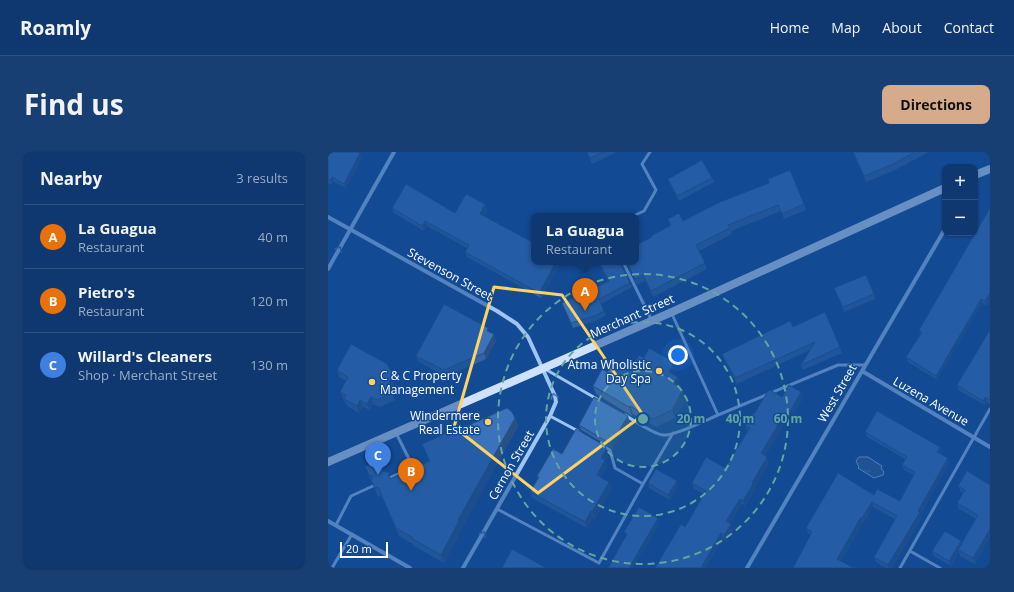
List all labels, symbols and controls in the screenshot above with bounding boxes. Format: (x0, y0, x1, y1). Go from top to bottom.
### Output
text: Roamly (20, 15, 91, 41)
text: Home (770, 18, 809, 37)
text: Map (831, 18, 860, 37)
text: About (882, 18, 922, 37)
text: Contact (944, 18, 994, 37)
text: Find us (24, 85, 124, 123)
button: Directions (882, 85, 990, 124)
map controls (942, 164, 978, 236)
button: + (942, 164, 978, 200)
text: Nearby (40, 167, 102, 190)
text: 3 results (236, 169, 288, 187)
button: − (942, 200, 978, 236)
popup (531, 213, 639, 265)
text: La Guagua (78, 218, 157, 238)
text: La Guagua (546, 220, 624, 240)
text: A (49, 228, 57, 246)
text: 40 m (258, 228, 288, 246)
text: Restaurant (78, 238, 145, 256)
text: Restaurant (546, 240, 612, 258)
street label: Stevenson Street (404, 244, 496, 304)
one-way arrow (335, 246, 342, 254)
pin: A (572, 278, 598, 311)
text: Pietro's (78, 282, 135, 302)
street label: Merchant Street (587, 290, 677, 342)
text: B (49, 292, 57, 310)
text: 120 m (250, 292, 288, 310)
text: Restaurant (78, 302, 145, 320)
your location (668, 345, 688, 365)
text: Willard's Cleaners (78, 346, 212, 366)
text: C (49, 356, 57, 374)
text: 130 m (250, 356, 288, 374)
place label: Atma Wholistic Day Spa (568, 356, 651, 387)
street label: West Street (814, 361, 860, 425)
text: Shop · Merchant Street (78, 366, 217, 384)
marker: Atma Wholistic Day Spa (654, 366, 664, 376)
place label: C & C Property Management (380, 367, 463, 398)
street label: Luzena Avenue (890, 372, 972, 430)
marker: C & C Property Management (367, 377, 377, 387)
one-way arrow (550, 392, 559, 399)
place label: Windermere Real Estate (410, 407, 480, 438)
text: 20 m (677, 410, 705, 427)
text: 40 m (726, 410, 754, 427)
text: 60 m (774, 410, 802, 427)
centre of rings (636, 412, 650, 426)
marker: Windermere Real Estate (483, 417, 493, 427)
street label: Cernon Street (484, 427, 538, 503)
pin: C (365, 442, 391, 475)
pin: B (398, 458, 424, 491)
one-way arrow (478, 531, 485, 538)
scale bar (340, 540, 388, 559)
text: 20 m (346, 541, 372, 556)

